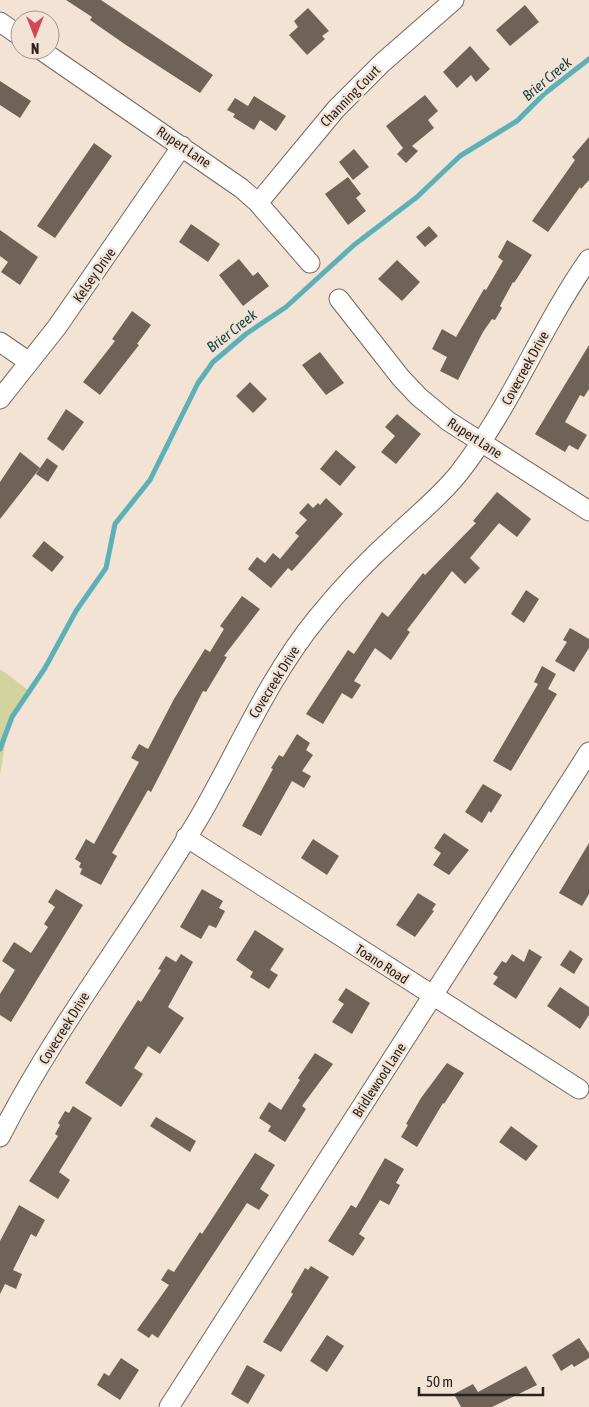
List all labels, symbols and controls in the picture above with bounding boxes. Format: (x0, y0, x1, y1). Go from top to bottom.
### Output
north arrow (10, 10, 60, 60)
text: N (31, 40, 39, 56)
water label: Brier Creek (519, 53, 575, 104)
street label: Channing Court (317, 62, 383, 130)
street label: Rupert Lane (154, 123, 214, 171)
street label: Kelsey Drive (69, 245, 119, 305)
water label: Brier Creek (203, 306, 260, 355)
street label: Covecreek Drive (498, 328, 552, 408)
street label: Rupert Lane (445, 414, 505, 462)
street label: Covecreek Drive (246, 643, 302, 721)
street label: Toano Road (352, 941, 412, 987)
street label: Covecreek Drive (36, 989, 92, 1067)
street label: Bridlewood Lane (349, 1040, 409, 1120)
scale bar (419, 1364, 543, 1396)
text: 50 m (426, 1373, 453, 1390)

